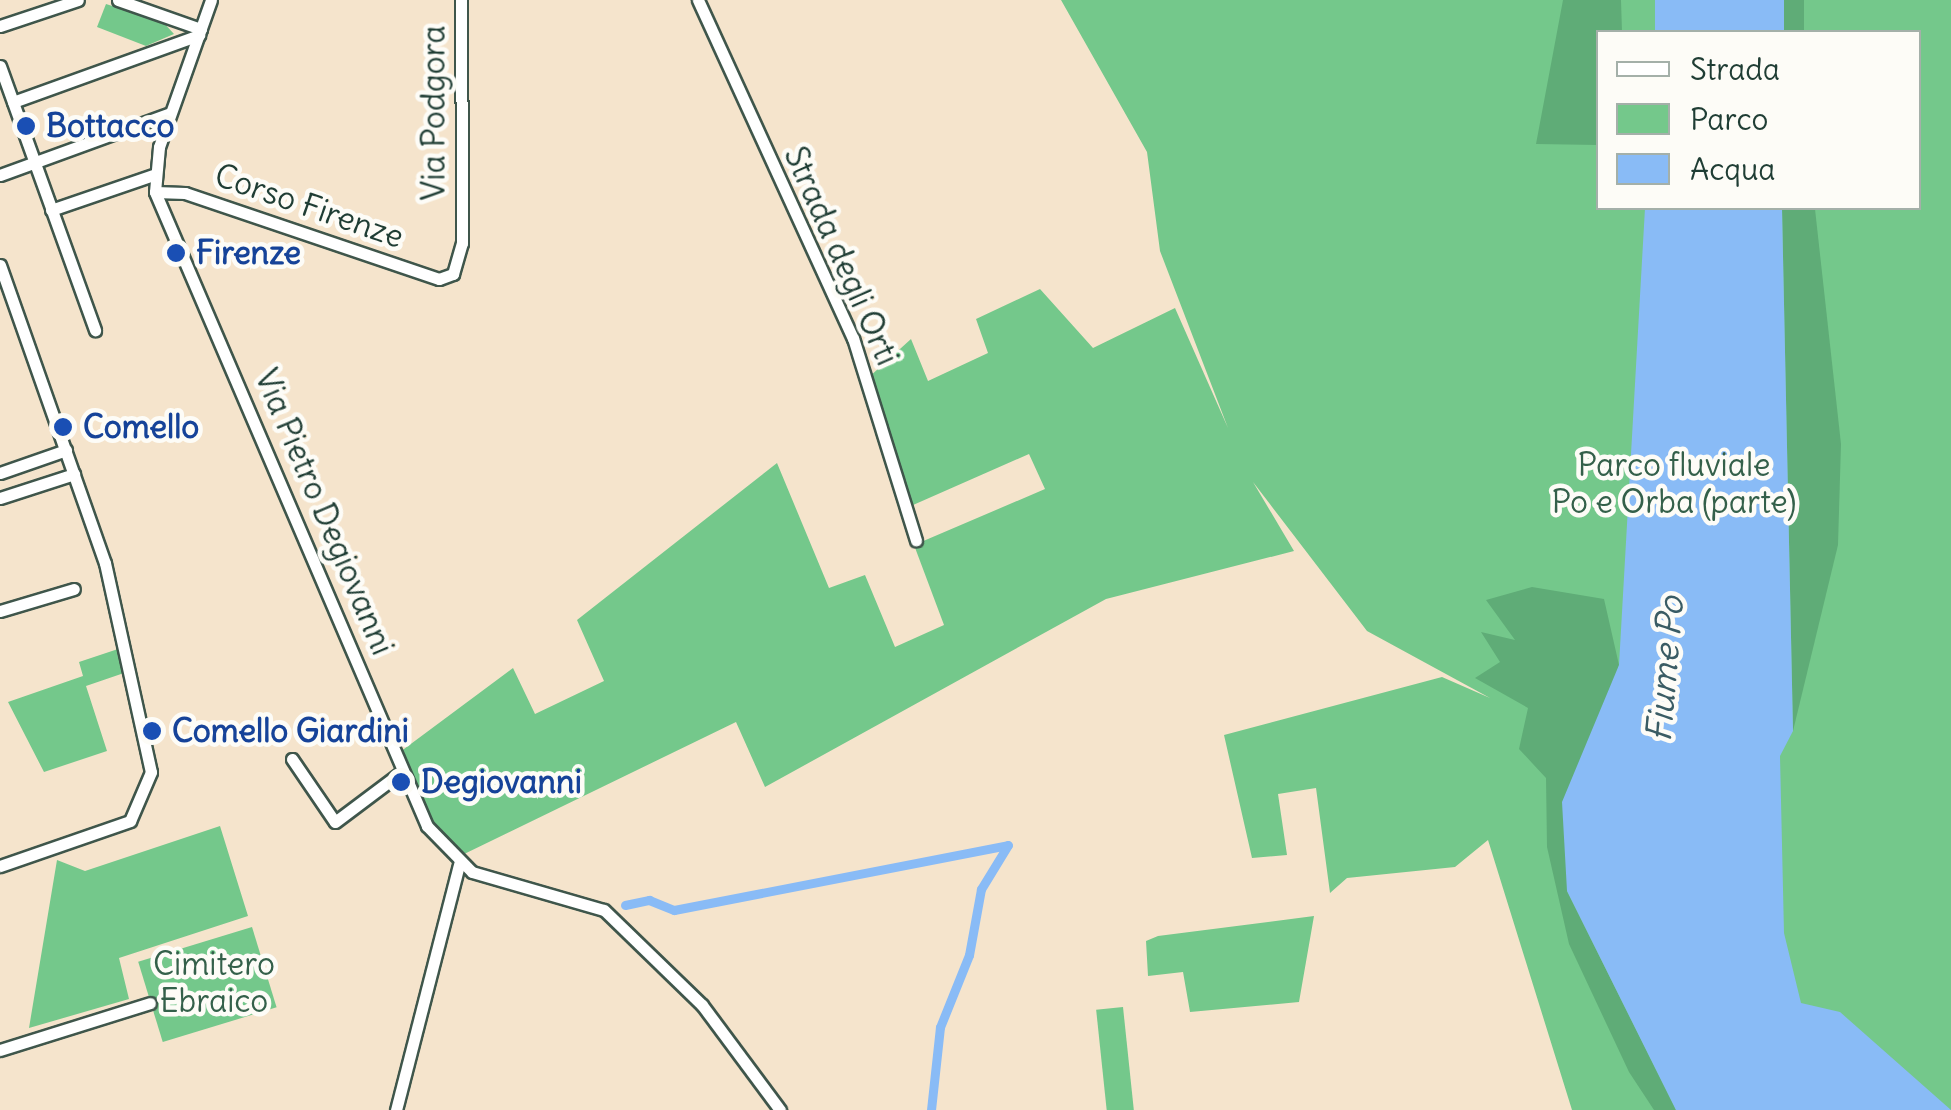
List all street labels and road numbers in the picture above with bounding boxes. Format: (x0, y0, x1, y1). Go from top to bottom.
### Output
street label: Via Podgora (415, 25, 453, 201)
street label: Strada degli Orti (776, 141, 906, 371)
street label: Corso Firenze (210, 156, 408, 256)
street label: Via Pietro Degiovanni (246, 363, 402, 661)

